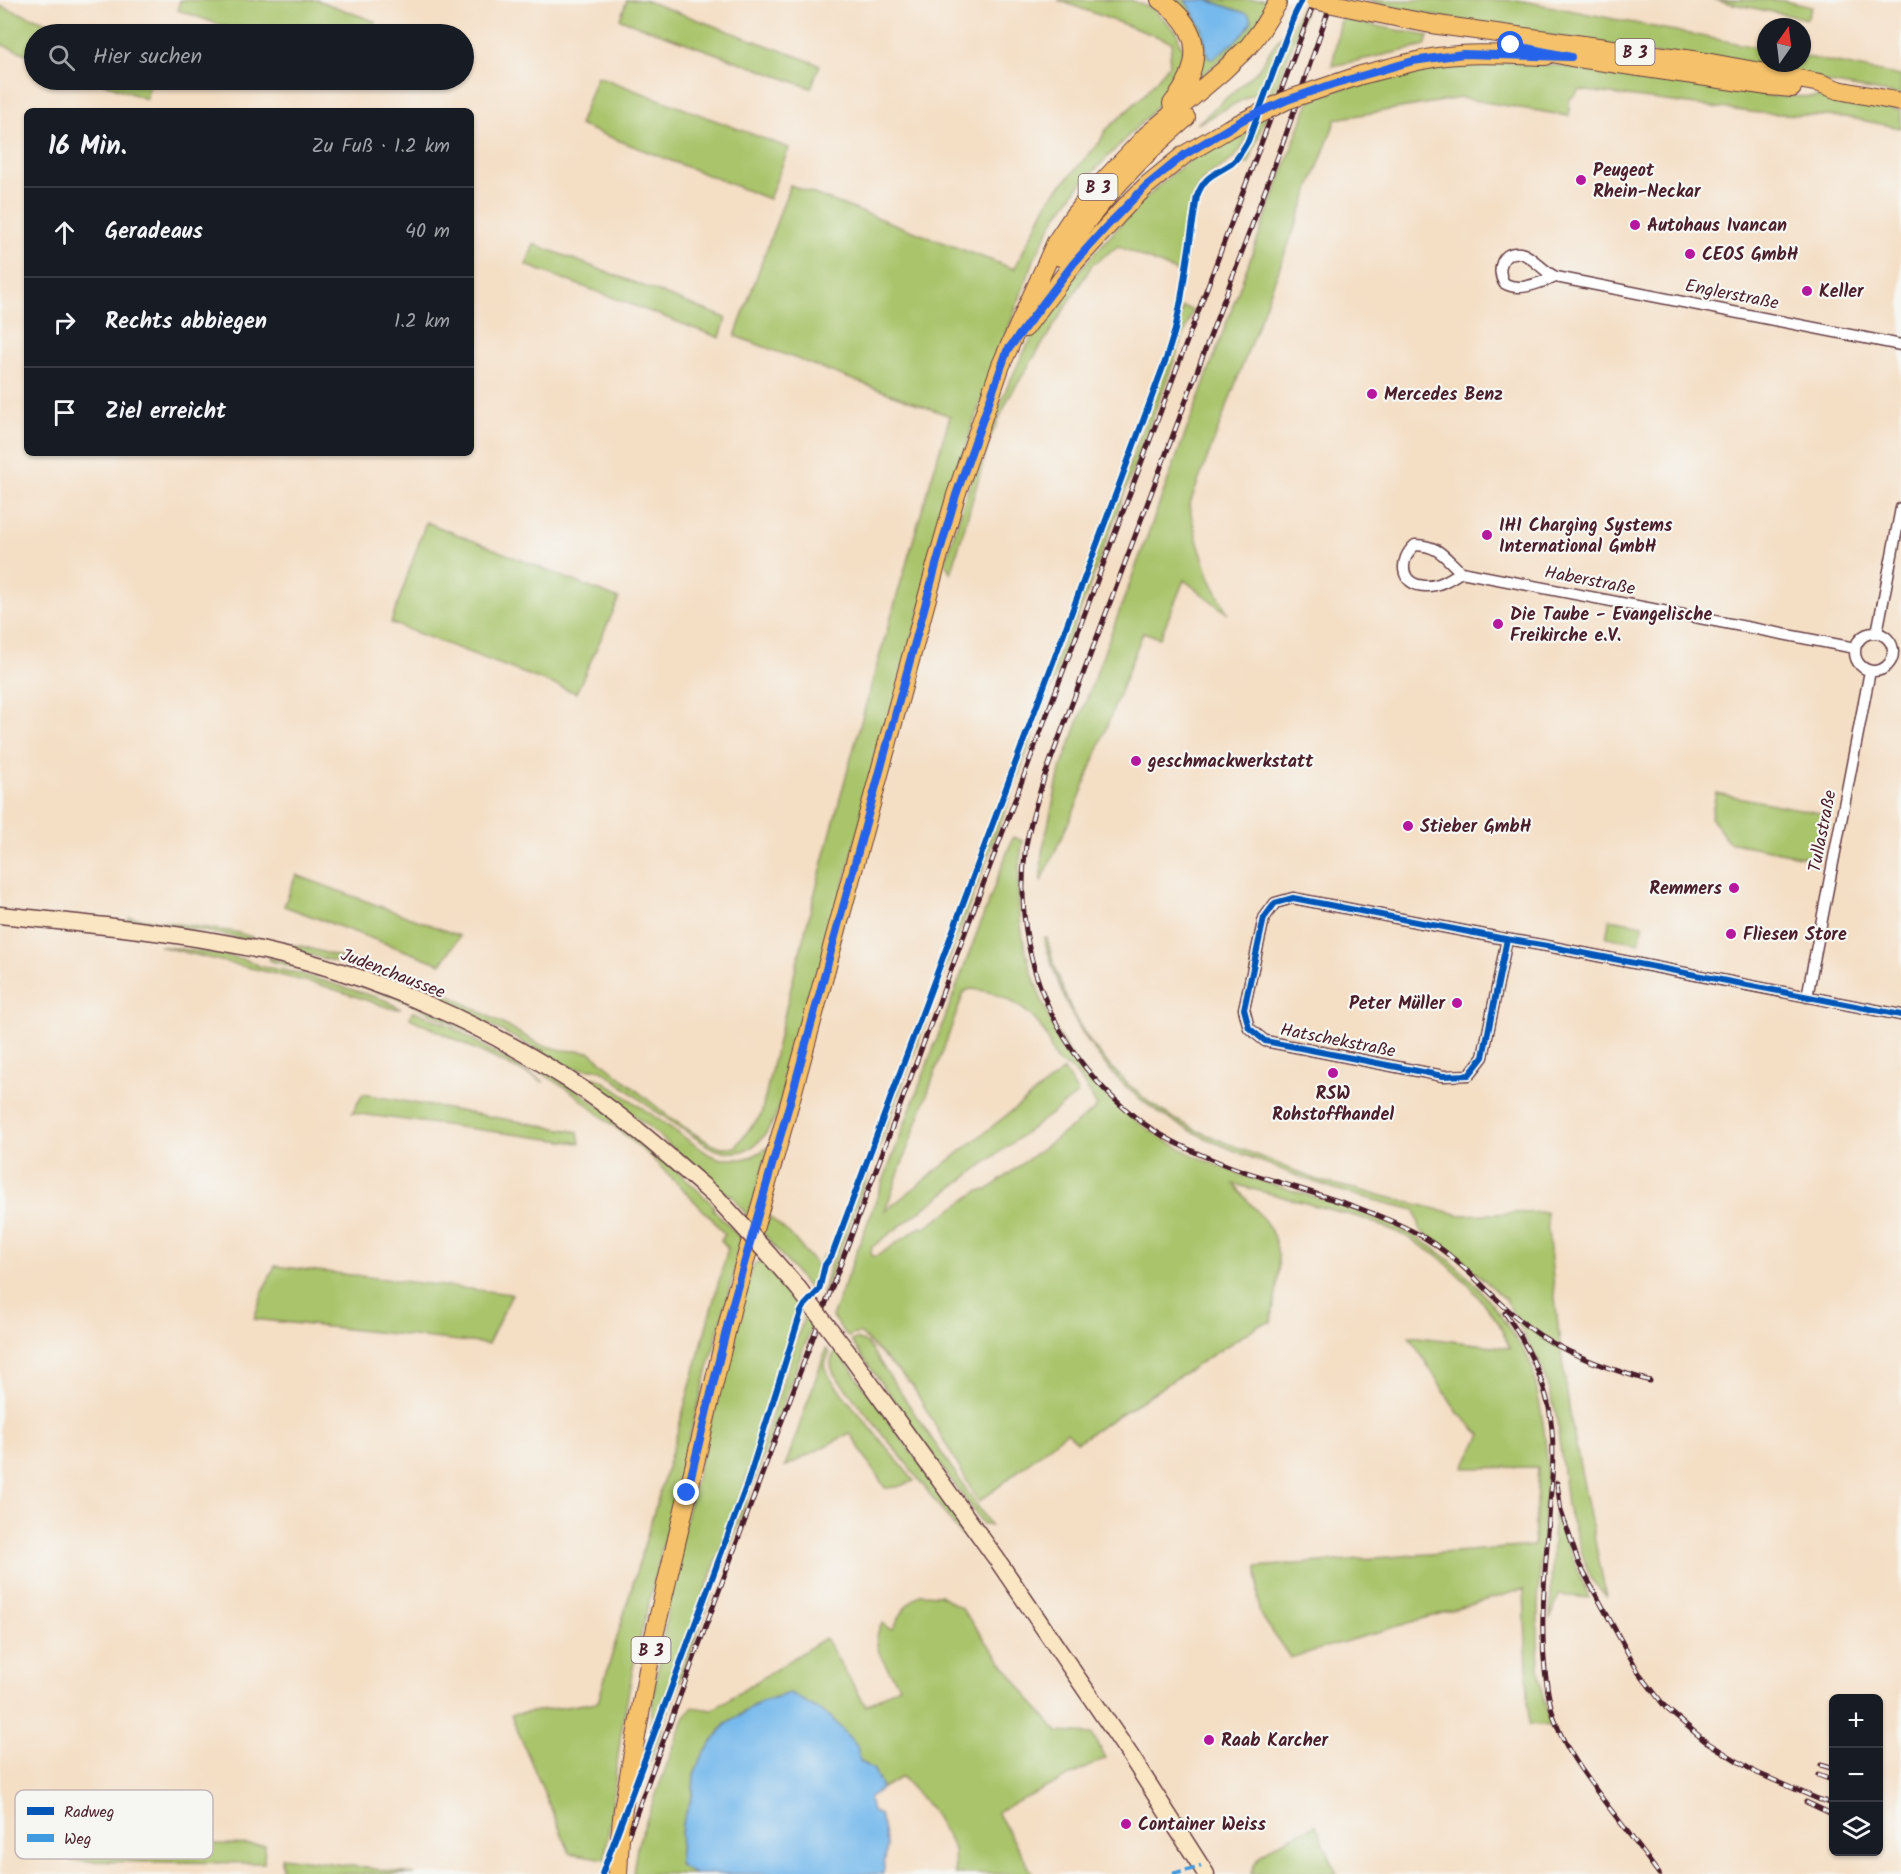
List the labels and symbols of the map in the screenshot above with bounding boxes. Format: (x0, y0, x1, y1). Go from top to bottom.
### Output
north arrow (1757, 18, 1811, 72)
route start (1497, 31, 1523, 57)
road number: B 3 (1616, 39, 1654, 65)
place label: Peugeot Rhein-Neckar (1593, 157, 1702, 207)
marker: Peugeot Rhein-Neckar (1574, 173, 1588, 187)
road number: B 3 (1078, 174, 1118, 200)
place label: Autohaus Ivancan (1647, 212, 1787, 241)
marker: Autohaus Ivancan (1628, 218, 1642, 232)
place label: CEOS GmbH (1702, 241, 1799, 270)
marker: CEOS GmbH (1683, 247, 1697, 261)
street label: Englerstraße (1682, 272, 1781, 319)
place label: Keller (1819, 278, 1865, 307)
marker: Keller (1800, 284, 1814, 298)
place label: Mercedes Benz (1384, 381, 1503, 410)
marker: Mercedes Benz (1365, 387, 1379, 401)
place label: IHI Charging Systems International GmbH (1499, 512, 1673, 562)
marker: IHI Charging Systems International GmbH (1480, 528, 1494, 542)
street label: Haberstraße (1542, 558, 1637, 604)
place label: Die Taube - Evangelische Freikirche e.V. (1510, 601, 1712, 651)
marker: Die Taube - Evangelische Freikirche e.V. (1491, 617, 1505, 631)
place label: geschmackwerkstatt (1147, 748, 1314, 777)
marker: geschmackwerkstatt (1129, 754, 1143, 768)
street label: Tullastraße (1801, 788, 1846, 875)
place label: Stieber GmbH (1420, 813, 1532, 842)
marker: Stieber GmbH (1401, 819, 1415, 833)
place label: Remmers (1649, 875, 1723, 904)
marker: Remmers (1727, 881, 1741, 895)
place label: Fliesen Store (1743, 921, 1847, 950)
marker: Fliesen Store (1724, 927, 1738, 941)
street label: Judenchaussee (336, 941, 449, 1008)
place label: Peter Müller (1349, 990, 1446, 1019)
marker: Peter Müller (1450, 996, 1464, 1010)
street label: Hatschekstraße (1278, 1016, 1398, 1067)
marker: RSW Rohstoffhandel (1326, 1066, 1340, 1080)
place label: RSW Rohstoffhandel (1272, 1080, 1394, 1130)
route end (673, 1479, 699, 1505)
road number: B 3 (632, 1637, 670, 1663)
place label: Raab Karcher (1221, 1727, 1330, 1756)
marker: Raab Karcher (1202, 1733, 1216, 1747)
legend (15, 1790, 213, 1859)
text: Radweg (64, 1800, 114, 1825)
place label: Container Weiss (1138, 1811, 1266, 1840)
marker: Container Weiss (1119, 1817, 1133, 1831)
text: Weg (64, 1827, 91, 1852)

